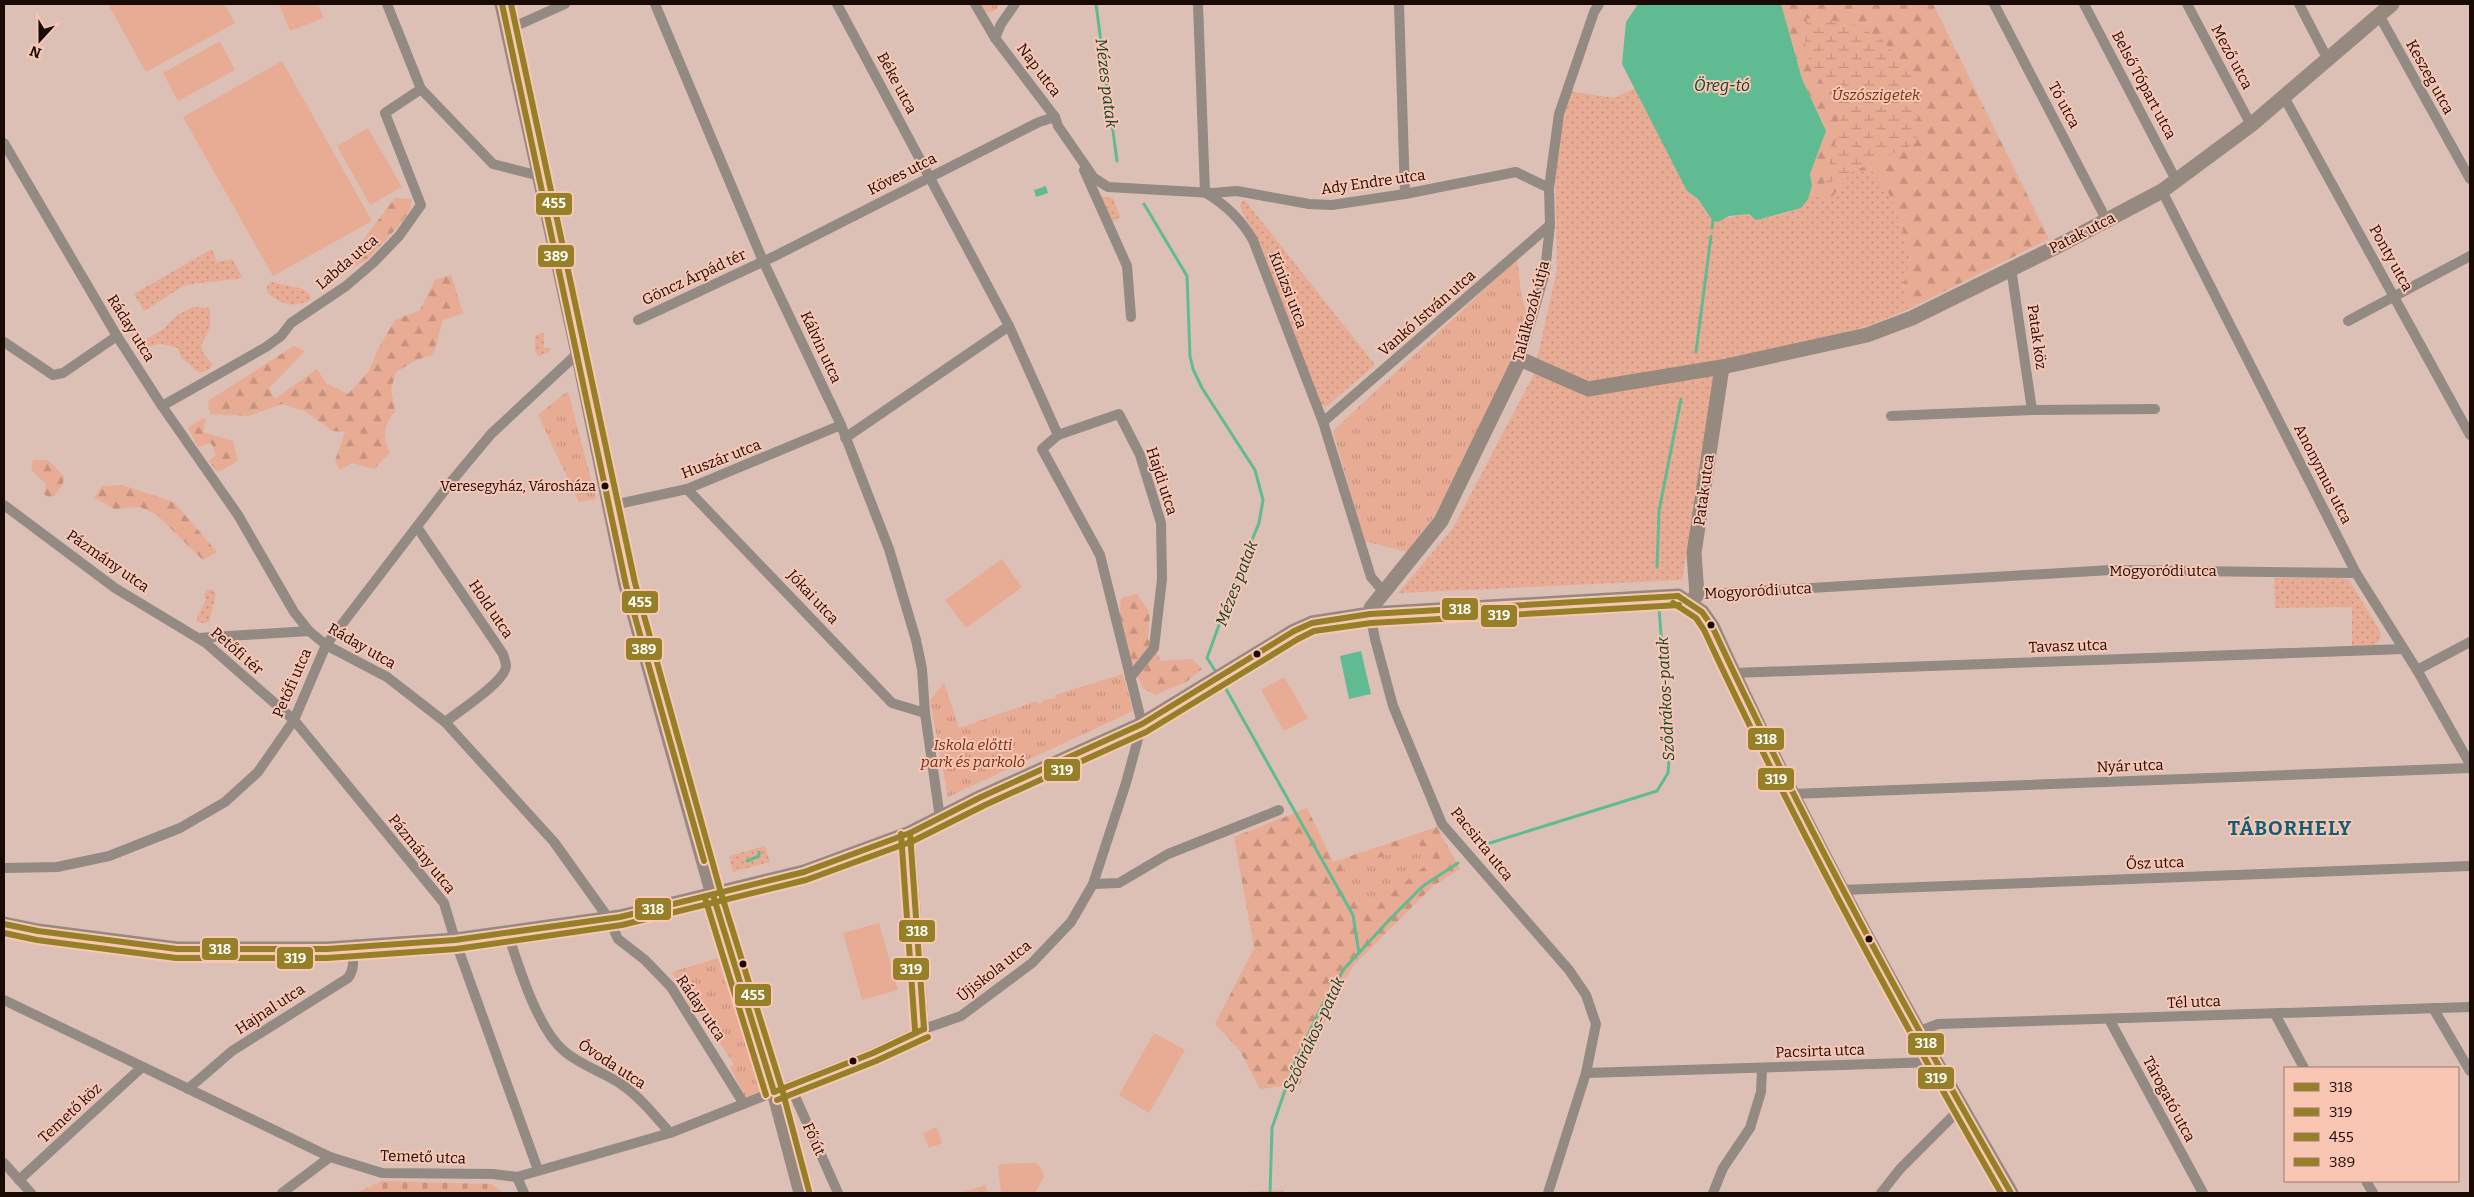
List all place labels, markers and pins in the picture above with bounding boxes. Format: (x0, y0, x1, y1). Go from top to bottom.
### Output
place label: Veresegyház, Városháza (440, 478, 596, 495)
marker: Veresegyház, Városháza (600, 481, 610, 491)
unlabelled marker (1706, 620, 1716, 630)
unlabelled marker (1252, 649, 1262, 659)
unlabelled marker (1864, 934, 1874, 944)
unlabelled marker (738, 959, 748, 969)
unlabelled marker (848, 1056, 858, 1066)

